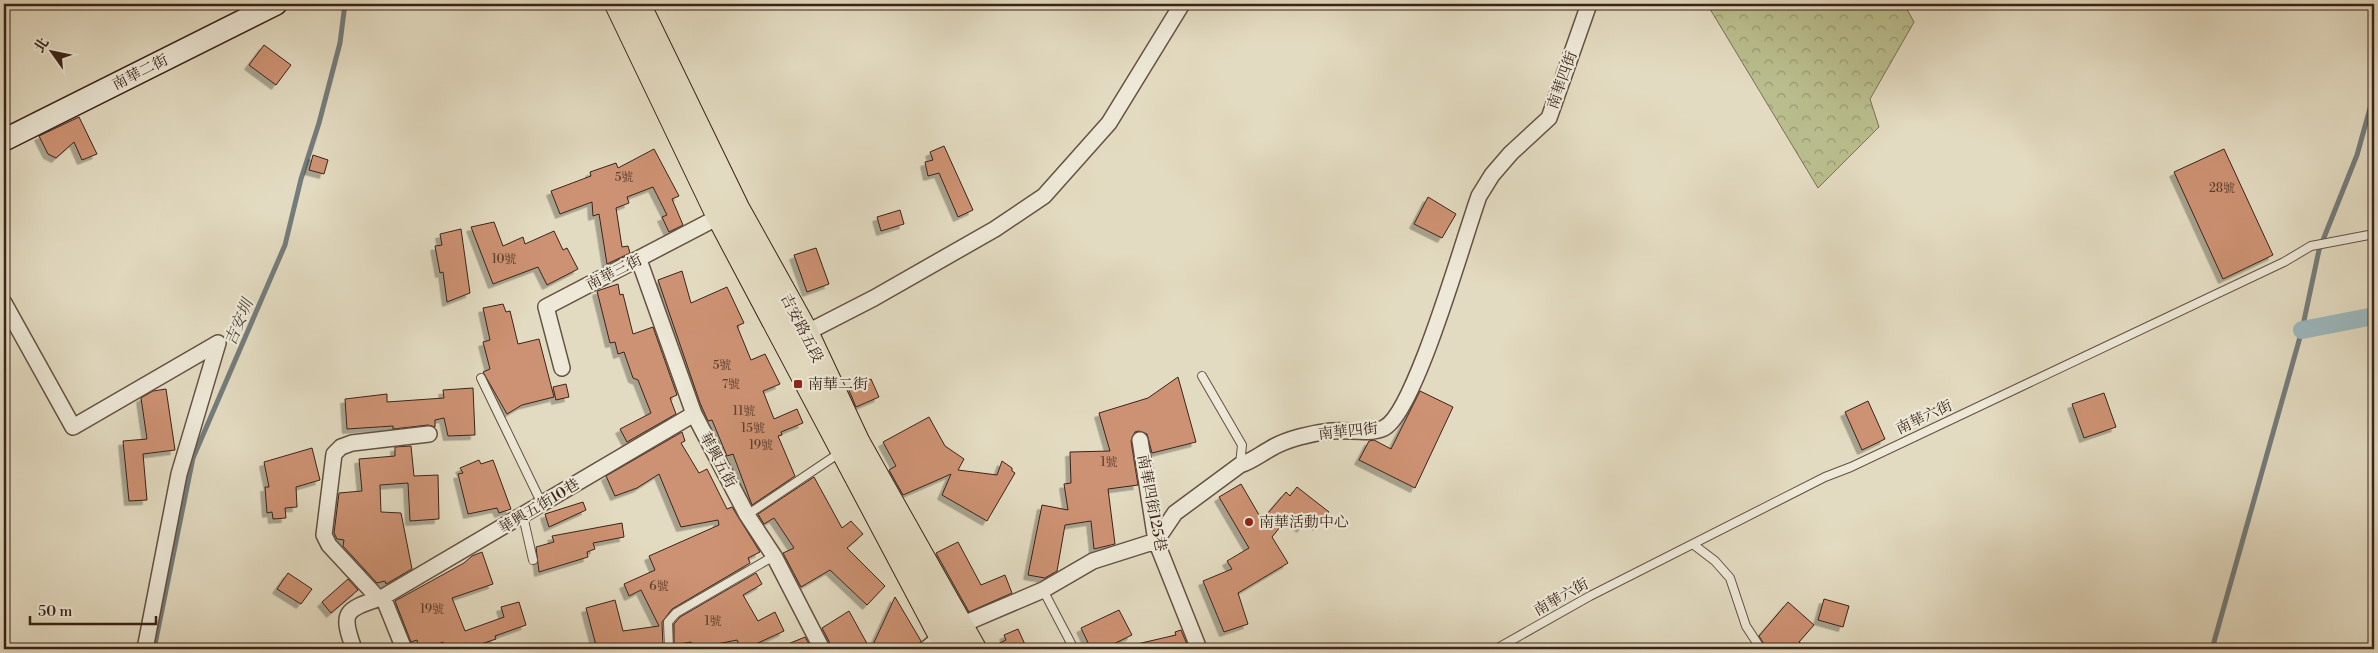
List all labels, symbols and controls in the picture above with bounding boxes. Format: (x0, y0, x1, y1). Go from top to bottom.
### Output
north arrow (28, 28, 78, 78)
text: 北 (31, 35, 53, 56)
street label: 南華四街 (1543, 49, 1582, 112)
street label: 南華二街 (109, 50, 171, 95)
house number: 5號 (615, 170, 633, 185)
house number: 28號 (2209, 181, 2235, 196)
street label: 南華三街 (583, 250, 645, 295)
house number: 10號 (492, 252, 516, 267)
street label: 吉安路五段 (776, 290, 827, 366)
water label: 吉安圳 (220, 294, 259, 348)
house number: 5號 (713, 358, 731, 373)
place label: 南華二街 (808, 375, 868, 394)
house number: 7號 (722, 377, 740, 392)
marker: 南華二街 (792, 378, 804, 390)
street label: 南華六街 (1893, 396, 1955, 439)
house number: 11號 (733, 404, 755, 419)
street label: 南華四街 (1317, 419, 1379, 444)
house number: 15號 (741, 421, 765, 436)
street label: 華興五街 (695, 429, 740, 491)
house number: 19號 (749, 438, 773, 453)
street label: 南華四街125巷 (1133, 453, 1170, 553)
house number: 1號 (1100, 455, 1118, 470)
street label: 華興五街10巷 (495, 475, 583, 538)
place label: 南華活動中心 (1259, 513, 1349, 532)
marker: 南華活動中心 (1243, 516, 1255, 528)
street label: 南華六街 (1530, 575, 1592, 620)
house number: 6號 (649, 579, 669, 594)
scale bar (30, 593, 156, 625)
text: 50 m (38, 602, 72, 621)
house number: 19號 (420, 602, 444, 617)
house number: 1號 (704, 614, 722, 629)

